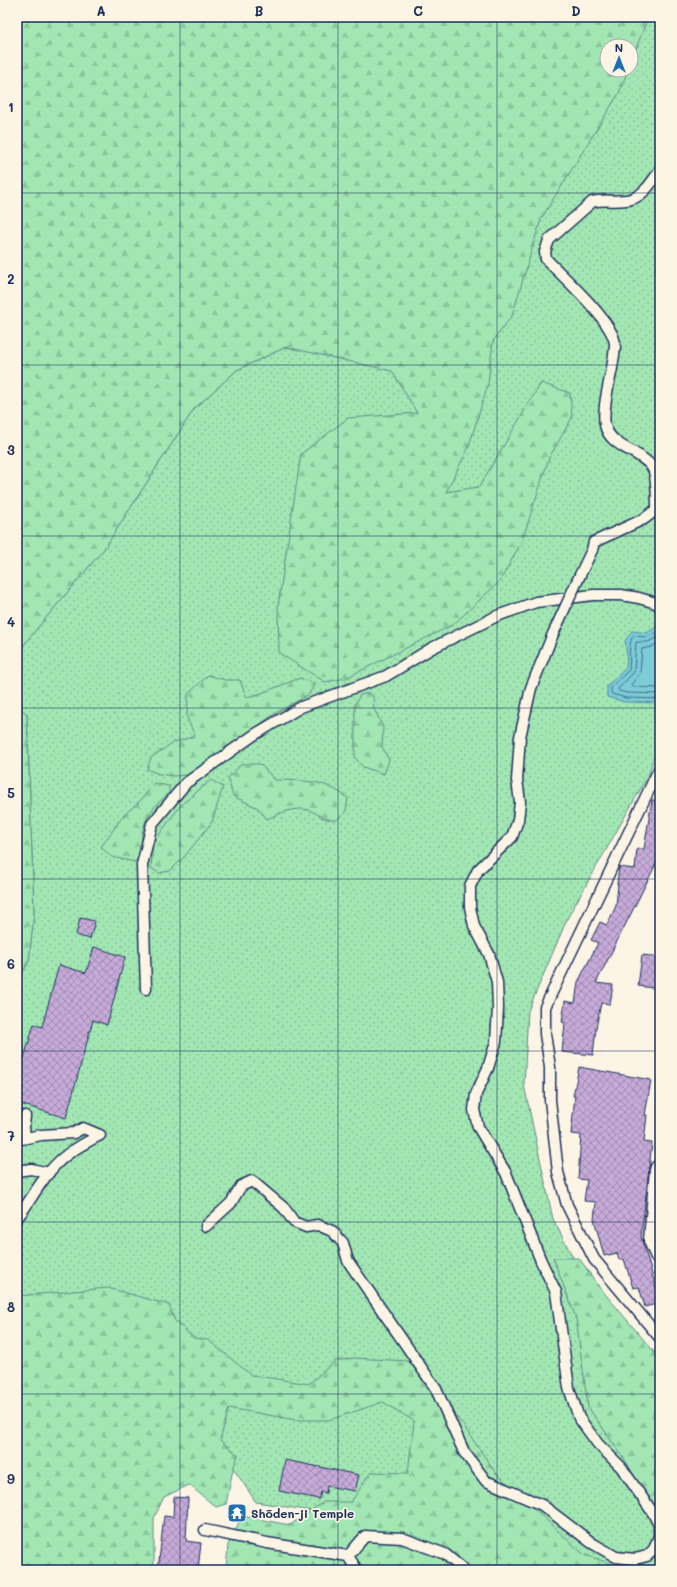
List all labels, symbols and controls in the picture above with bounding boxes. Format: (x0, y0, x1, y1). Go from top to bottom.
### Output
text: A (96, 2, 106, 19)
text: B (255, 2, 264, 19)
text: C (413, 2, 423, 19)
text: D (571, 2, 581, 19)
north arrow (599, 38, 639, 78)
text: N (615, 40, 623, 55)
text: 1 (8, 98, 14, 115)
text: 2 (7, 270, 15, 287)
text: 3 (7, 441, 15, 458)
text: 4 (7, 613, 15, 630)
text: 5 (7, 784, 15, 801)
text: 6 (7, 955, 15, 972)
text: 7 (7, 1127, 15, 1144)
text: 8 (7, 1298, 15, 1315)
text: 9 (7, 1470, 15, 1487)
temple icon: Shōden-ji Temple (226, 1502, 248, 1524)
place label: Shōden-ji Temple (251, 1505, 354, 1521)

